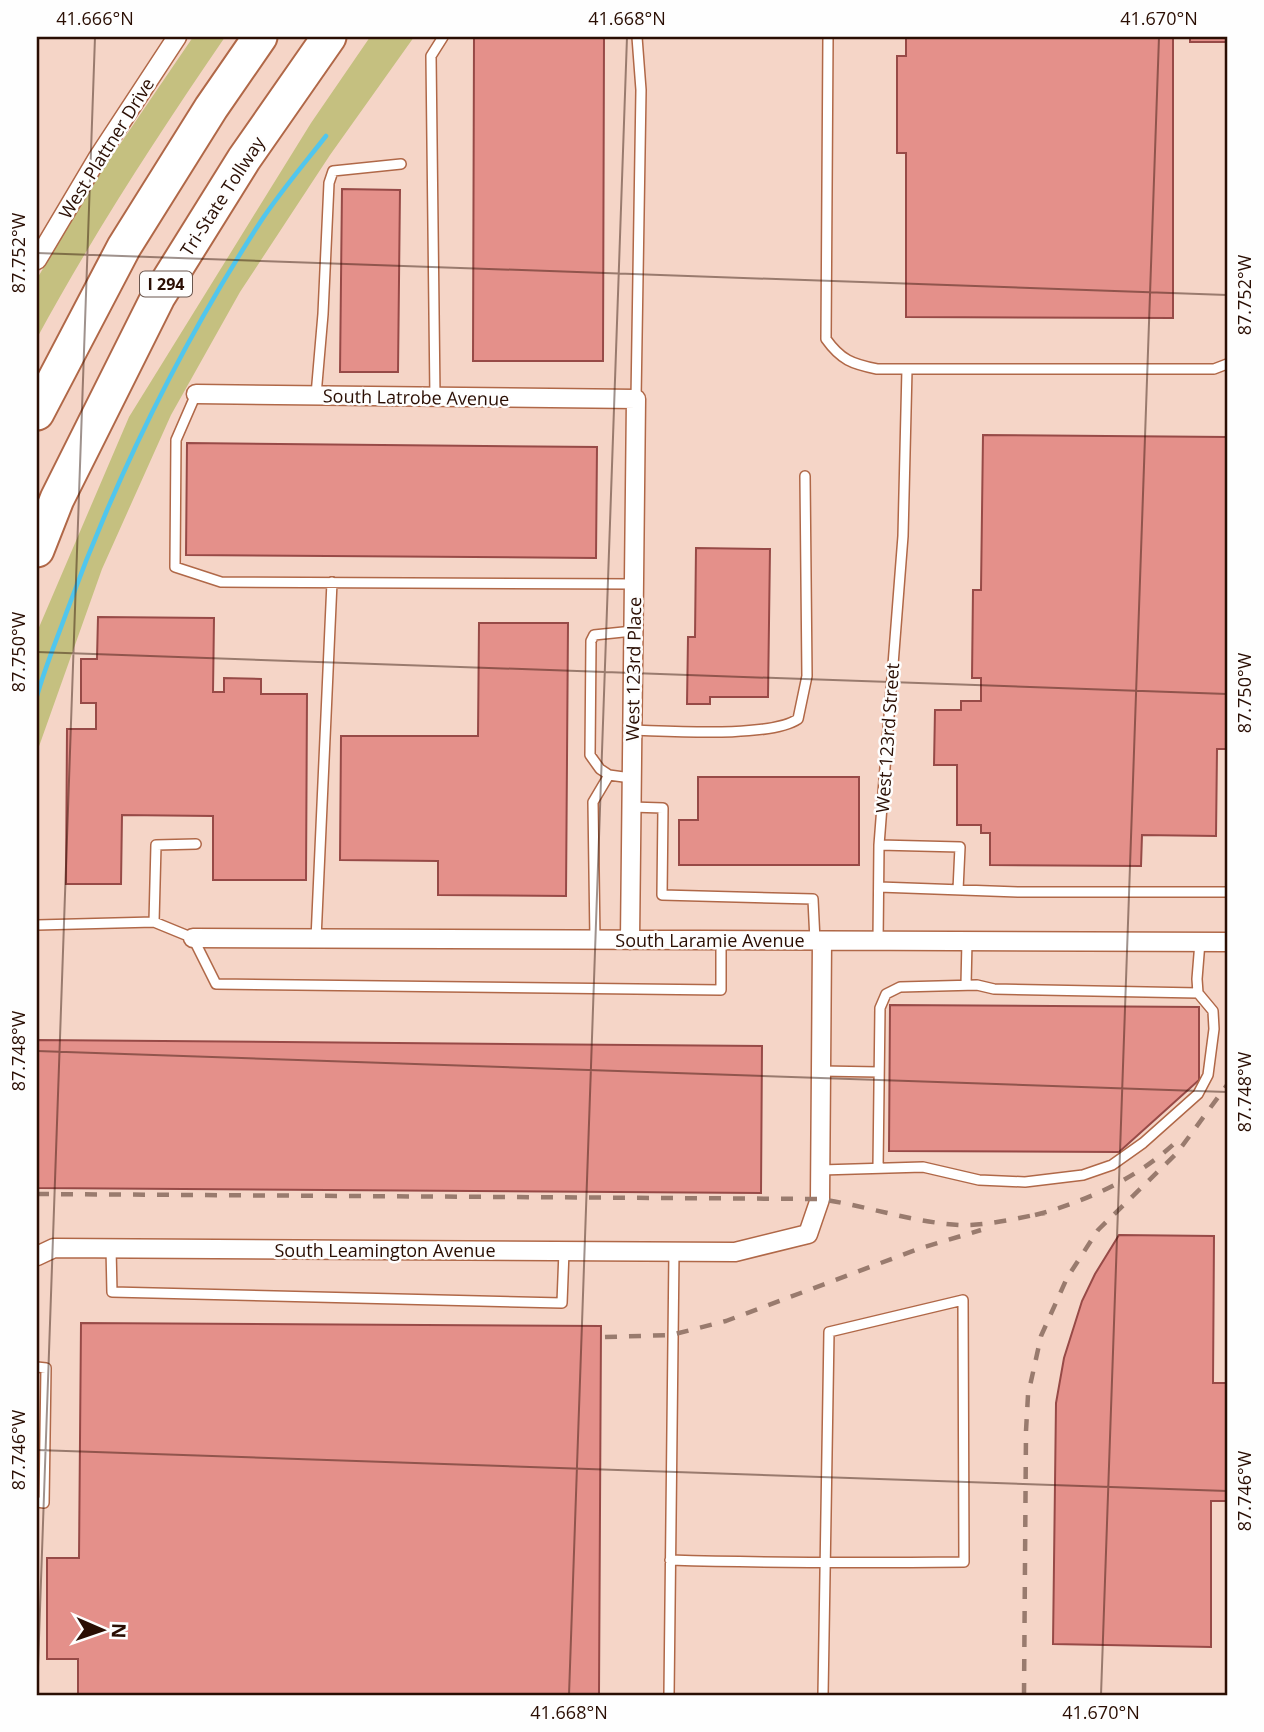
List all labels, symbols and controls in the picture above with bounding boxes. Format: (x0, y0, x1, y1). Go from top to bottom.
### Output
text: 41.666°N (56, 6, 134, 30)
text: 41.668°N (588, 6, 666, 30)
text: 41.670°N (1120, 6, 1198, 30)
street label: West Plattner Drive (53, 73, 159, 223)
street label: Tri-State Tollway (174, 131, 270, 260)
text: 87.752°W (6, 212, 30, 293)
text: 87.752°W (1232, 254, 1256, 335)
road number: I 294 (140, 272, 192, 296)
street label: South Latrobe Avenue (323, 383, 509, 411)
street label: West 123rd Place (620, 597, 646, 741)
text: 87.750°W (6, 611, 30, 692)
text: 87.750°W (1232, 652, 1256, 733)
street label: West 123rd Street (870, 662, 904, 814)
street label: South Laramie Avenue (615, 928, 805, 952)
text: 87.748°W (6, 1010, 30, 1091)
text: 87.748°W (1232, 1051, 1256, 1132)
street label: South Leamington Avenue (274, 1238, 496, 1262)
text: 87.746°W (6, 1409, 30, 1490)
text: 87.746°W (1232, 1450, 1256, 1531)
north arrow (66, 1596, 136, 1666)
text: N (106, 1622, 132, 1639)
text: 41.668°N (530, 1700, 608, 1724)
text: 41.670°N (1062, 1700, 1140, 1724)

